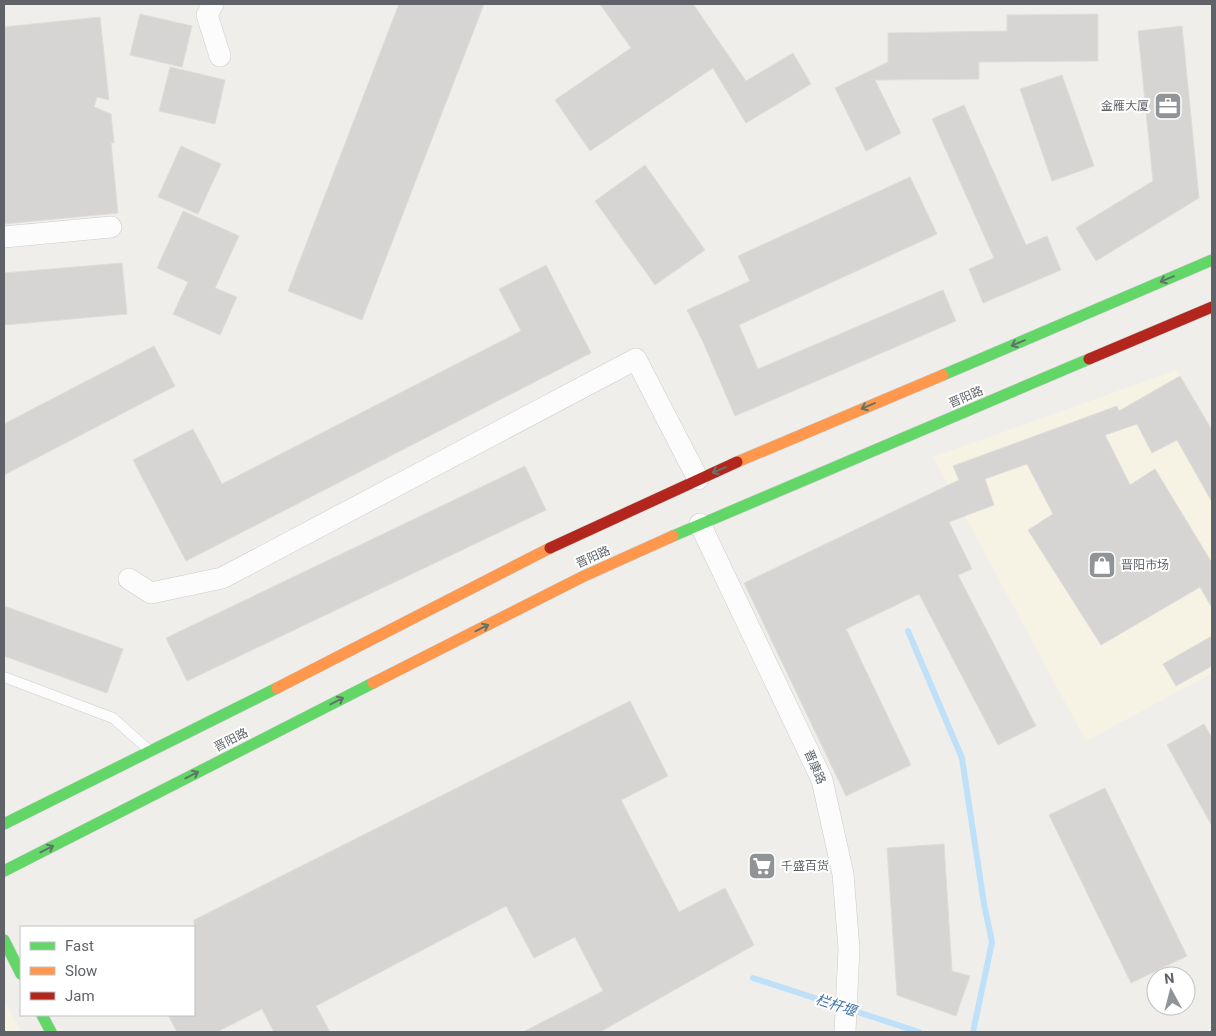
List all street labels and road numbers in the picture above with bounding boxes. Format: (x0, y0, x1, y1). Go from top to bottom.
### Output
street label: 晋阳路 (947, 384, 985, 410)
street label: 晋阳路 (574, 543, 612, 571)
street label: 晋阳路 (212, 726, 250, 754)
street label: 晋康路 (802, 748, 828, 786)

